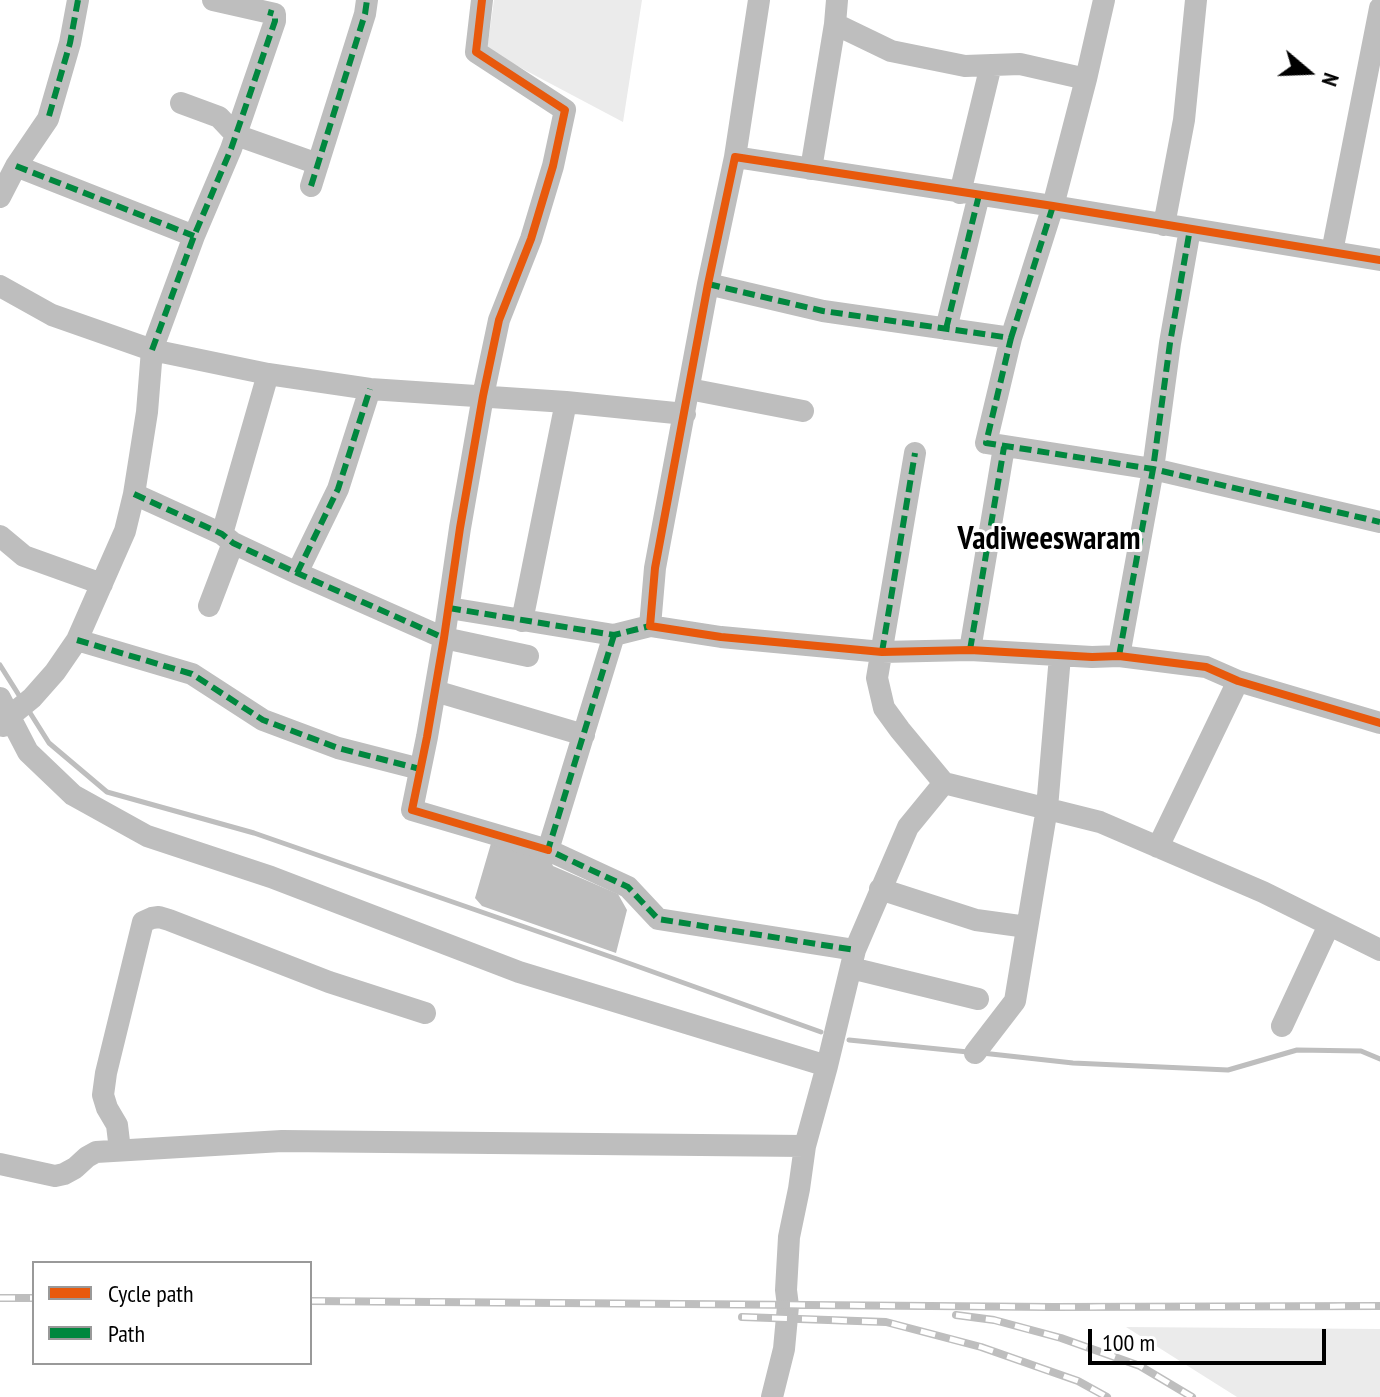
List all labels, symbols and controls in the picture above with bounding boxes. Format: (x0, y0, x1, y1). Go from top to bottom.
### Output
north arrow (1268, 32, 1348, 112)
text: N (1316, 70, 1346, 90)
district label: Vadiweeswaram (958, 521, 1140, 559)
legend (32, 1261, 312, 1365)
text: Cycle path (108, 1278, 194, 1309)
scale bar (1092, 1313, 1330, 1363)
text: Path (108, 1318, 145, 1349)
text: 100 m (1102, 1327, 1155, 1358)

